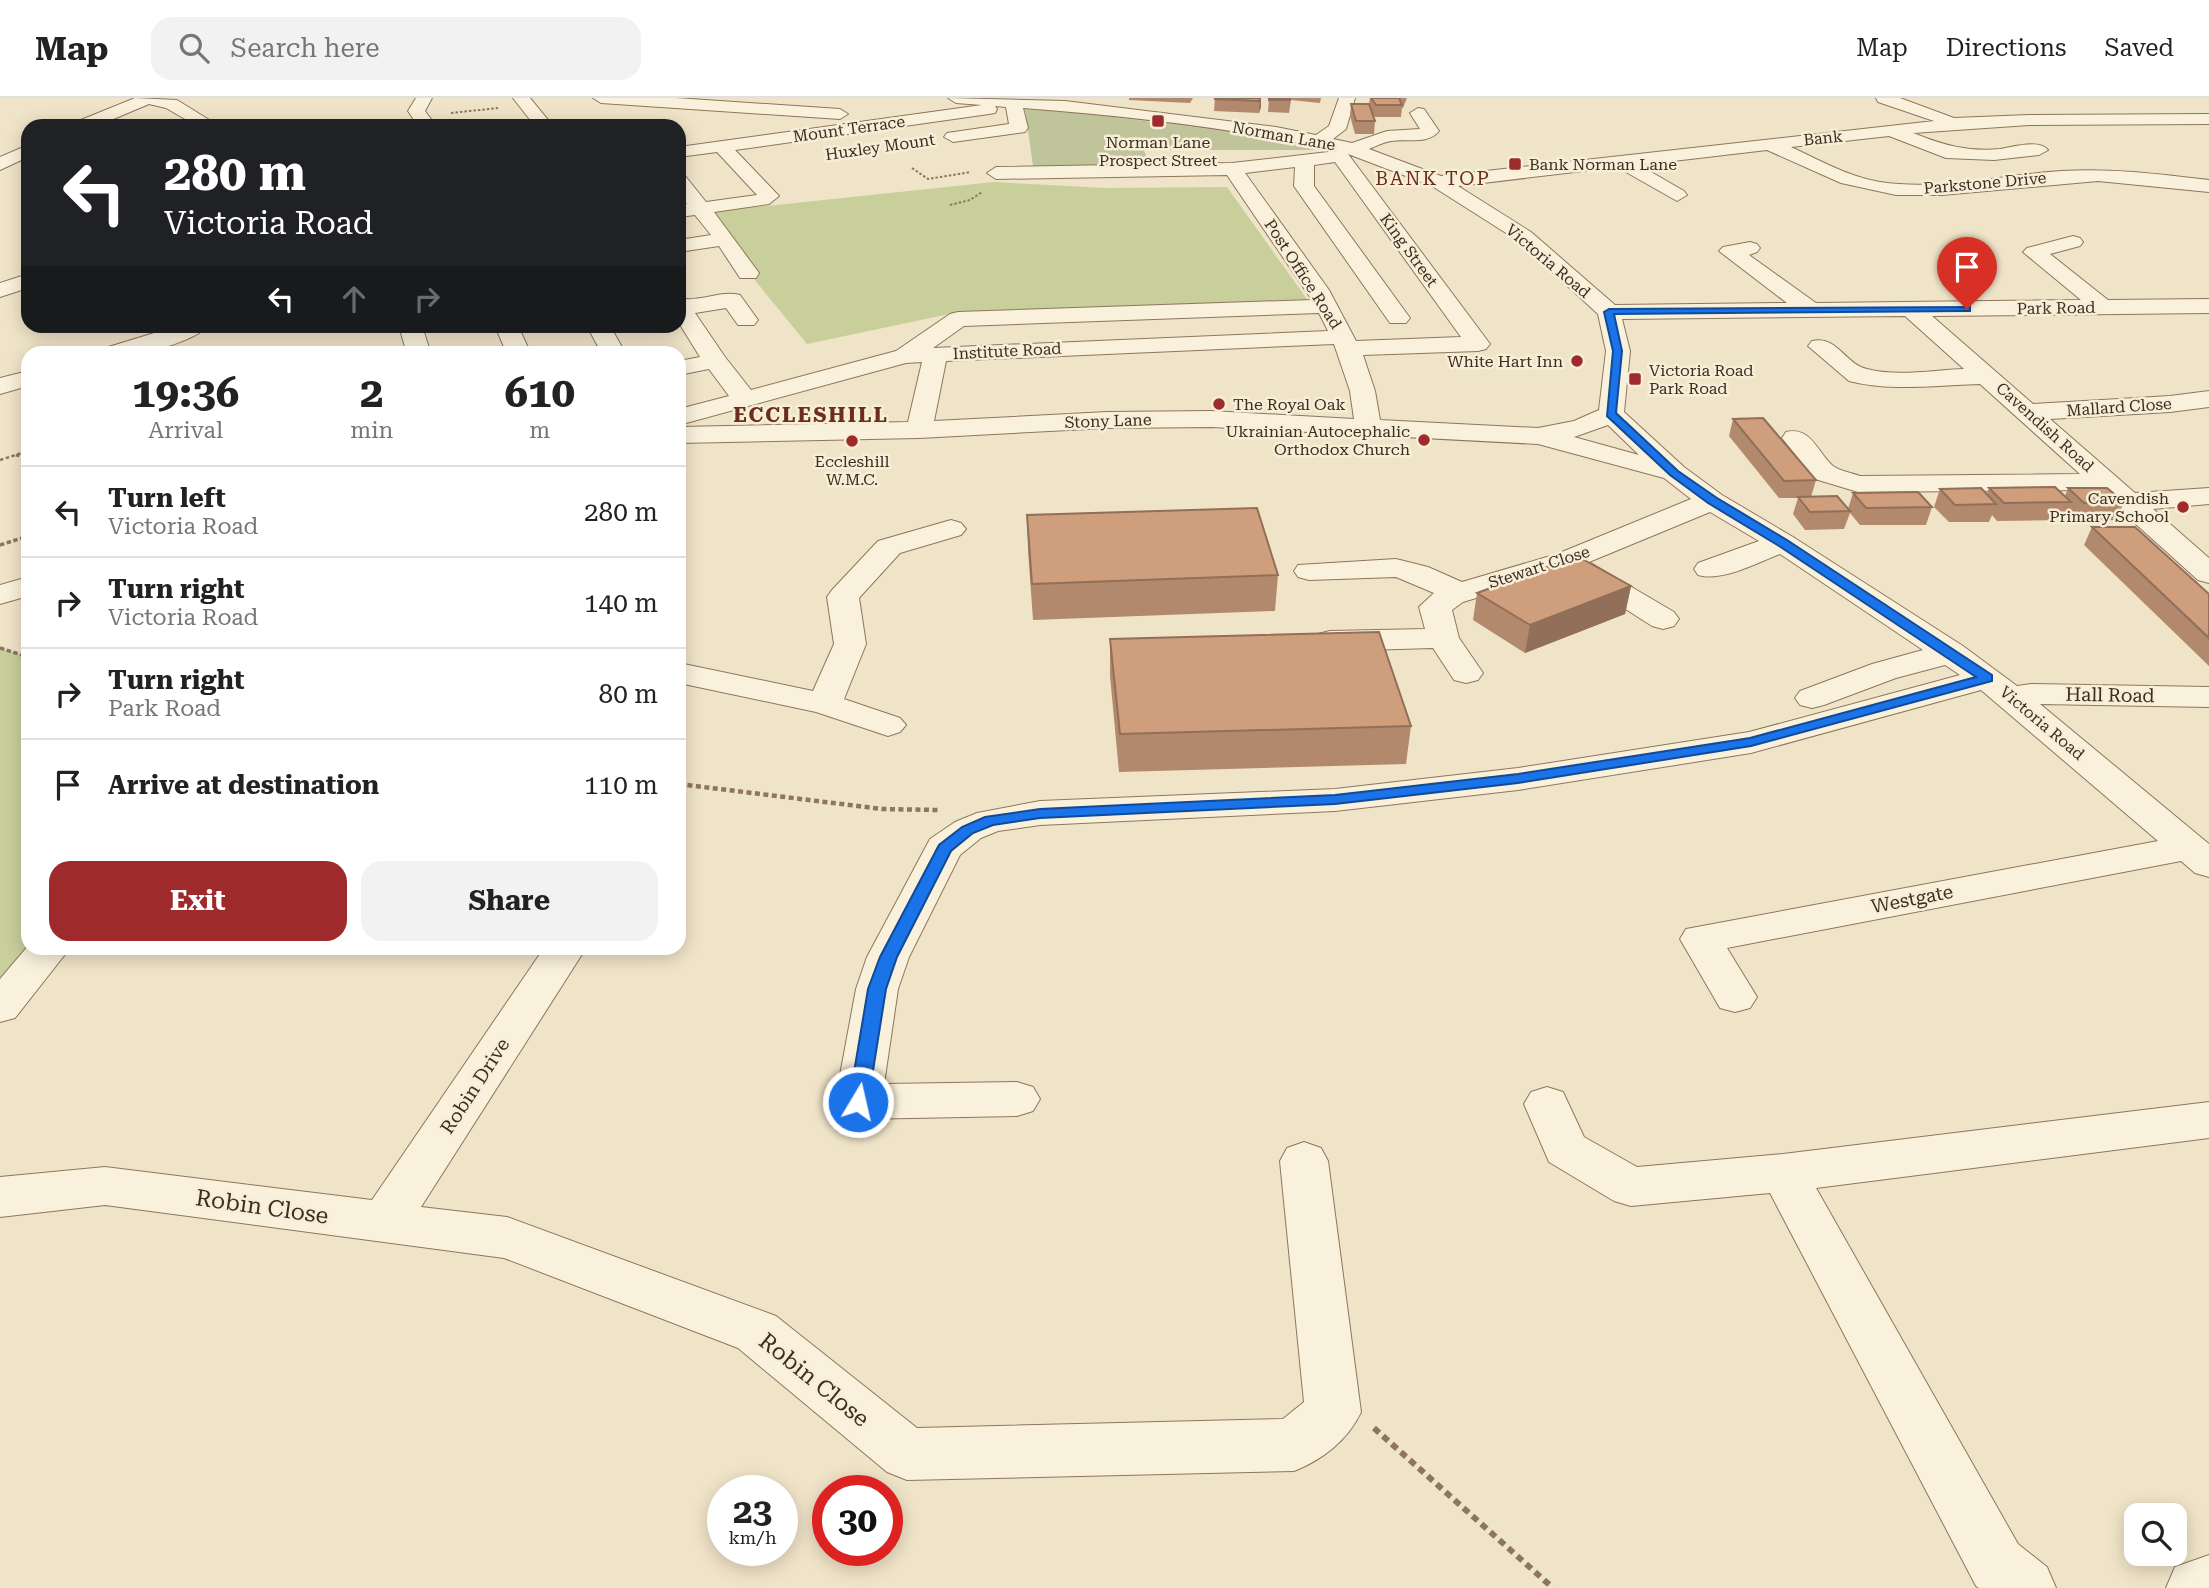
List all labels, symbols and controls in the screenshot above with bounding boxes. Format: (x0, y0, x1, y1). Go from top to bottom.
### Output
search box (151, 17, 641, 80)
text: Map (35, 29, 109, 68)
icon: search (175, 29, 213, 67)
text: Search here (231, 33, 380, 63)
text: Map (1856, 34, 1908, 62)
text: Directions (1946, 34, 2066, 62)
text: Saved (2104, 34, 2174, 62)
street label: Mount Terrace (792, 112, 906, 146)
marker: Norman Lane Prospect Street (1150, 113, 1166, 129)
street label: Norman Lane (1231, 118, 1337, 154)
street label: Bank (1802, 126, 1844, 150)
street label: Huxley Mount (824, 130, 936, 164)
place label: Norman Lane Prospect Street (1099, 133, 1217, 170)
text: 280 m (164, 145, 306, 202)
icon: left (49, 147, 140, 238)
place label: Bank Norman Lane (1529, 155, 1677, 174)
marker: Bank Norman Lane (1507, 156, 1523, 172)
district label: BANK TOP (1375, 167, 1491, 190)
street label: Parkstone Drive (1923, 168, 2047, 198)
text: Victoria Road (164, 204, 373, 242)
street label: King Street (1376, 210, 1442, 290)
street label: Post Office Road (1260, 215, 1346, 333)
street label: Victoria Road (1502, 220, 1594, 302)
pin (1937, 237, 1997, 309)
icon: arrive (1948, 248, 1986, 286)
icon: left (262, 280, 300, 318)
icon: ahead (335, 280, 373, 318)
icon: right (408, 280, 446, 318)
street label: Park Road (2017, 298, 2095, 318)
street label: Institute Road (952, 339, 1062, 363)
place label: White Hart Inn (1447, 352, 1563, 371)
marker: White Hart Inn (1569, 353, 1585, 369)
place label: Victoria Road Park Road (1649, 361, 1754, 398)
text: 19:36 (132, 368, 239, 417)
text: 2 (360, 368, 384, 417)
text: 610 (504, 368, 575, 417)
marker: Victoria Road Park Road (1627, 371, 1643, 387)
street label: Cavendish Road (1992, 378, 2098, 476)
street label: Mallard Close (2066, 394, 2173, 420)
place label: The Royal Oak (1233, 395, 1346, 414)
marker: The Royal Oak (1211, 396, 1227, 412)
district label: ECCLESHILL (733, 403, 889, 427)
street label: Stony Lane (1064, 410, 1152, 432)
text: Arrival (148, 417, 223, 444)
text: min (350, 417, 393, 444)
text: m (529, 417, 550, 444)
place label: Ukrainian Autocephalic Orthodox Church (1225, 422, 1410, 459)
marker: Ukrainian Autocephalic Orthodox Church (1416, 432, 1432, 448)
marker: Eccleshill W.M.C. (844, 433, 860, 449)
place label: Eccleshill W.M.C. (815, 452, 889, 489)
text: Turn left (108, 483, 226, 513)
place label: Cavendish Primary School (2049, 489, 2169, 526)
icon: left (49, 493, 87, 531)
text: 280 m (584, 497, 658, 527)
marker: Cavendish Primary School (2175, 499, 2191, 515)
text: Victoria Road (108, 513, 258, 540)
street label: Stewart Close (1486, 542, 1592, 592)
text: Turn right (108, 574, 244, 604)
icon: right (49, 584, 87, 622)
text: 140 m (584, 588, 658, 618)
text: Victoria Road (108, 604, 258, 631)
text: Turn right (108, 665, 244, 695)
icon: right (49, 675, 87, 713)
text: 80 m (599, 679, 658, 709)
street label: Victoria Road (1996, 682, 2088, 764)
street label: Hall Road (2065, 683, 2155, 707)
text: Park Road (108, 695, 221, 722)
icon: arrive (49, 766, 87, 804)
text: Arrive at destination (108, 770, 379, 800)
text: 110 m (584, 770, 658, 800)
button: Exit (49, 861, 347, 941)
button: Share (361, 861, 658, 941)
street label: Westgate (1869, 880, 1955, 918)
street label: Robin Drive (436, 1034, 514, 1138)
position arrow (821, 1065, 895, 1139)
street label: Robin Close (194, 1184, 330, 1230)
street label: Robin Close (754, 1327, 874, 1433)
speed limit sign: 30 (812, 1475, 903, 1566)
text: 23 (733, 1491, 772, 1532)
map controls (2124, 1503, 2187, 1566)
button: search (2124, 1503, 2187, 1566)
text: km/h (728, 1527, 777, 1548)

